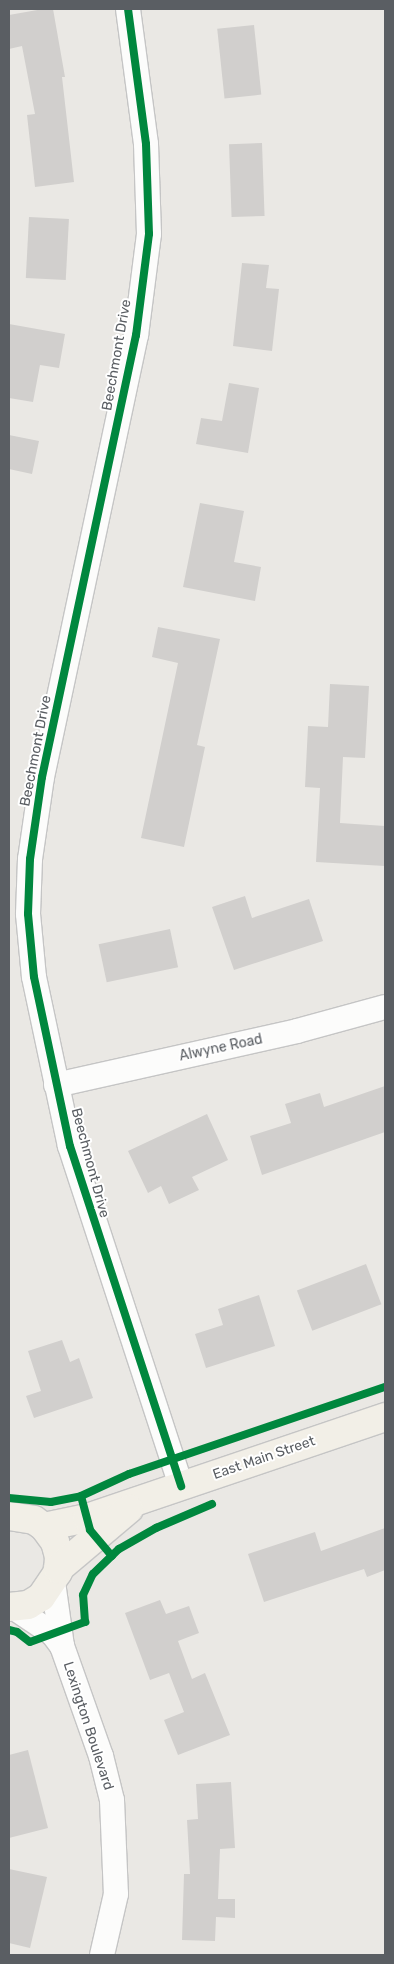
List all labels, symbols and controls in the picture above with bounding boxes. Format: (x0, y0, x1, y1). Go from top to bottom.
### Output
street label: Beechmont Drive (99, 298, 135, 412)
street label: Beechmont Drive (17, 694, 55, 808)
street label: Alwyne Road (178, 1031, 264, 1065)
street label: Beechmont Drive (67, 1106, 113, 1220)
street label: East Main Street (211, 1433, 317, 1483)
street label: Lexington Boulevard (59, 1660, 117, 1792)

